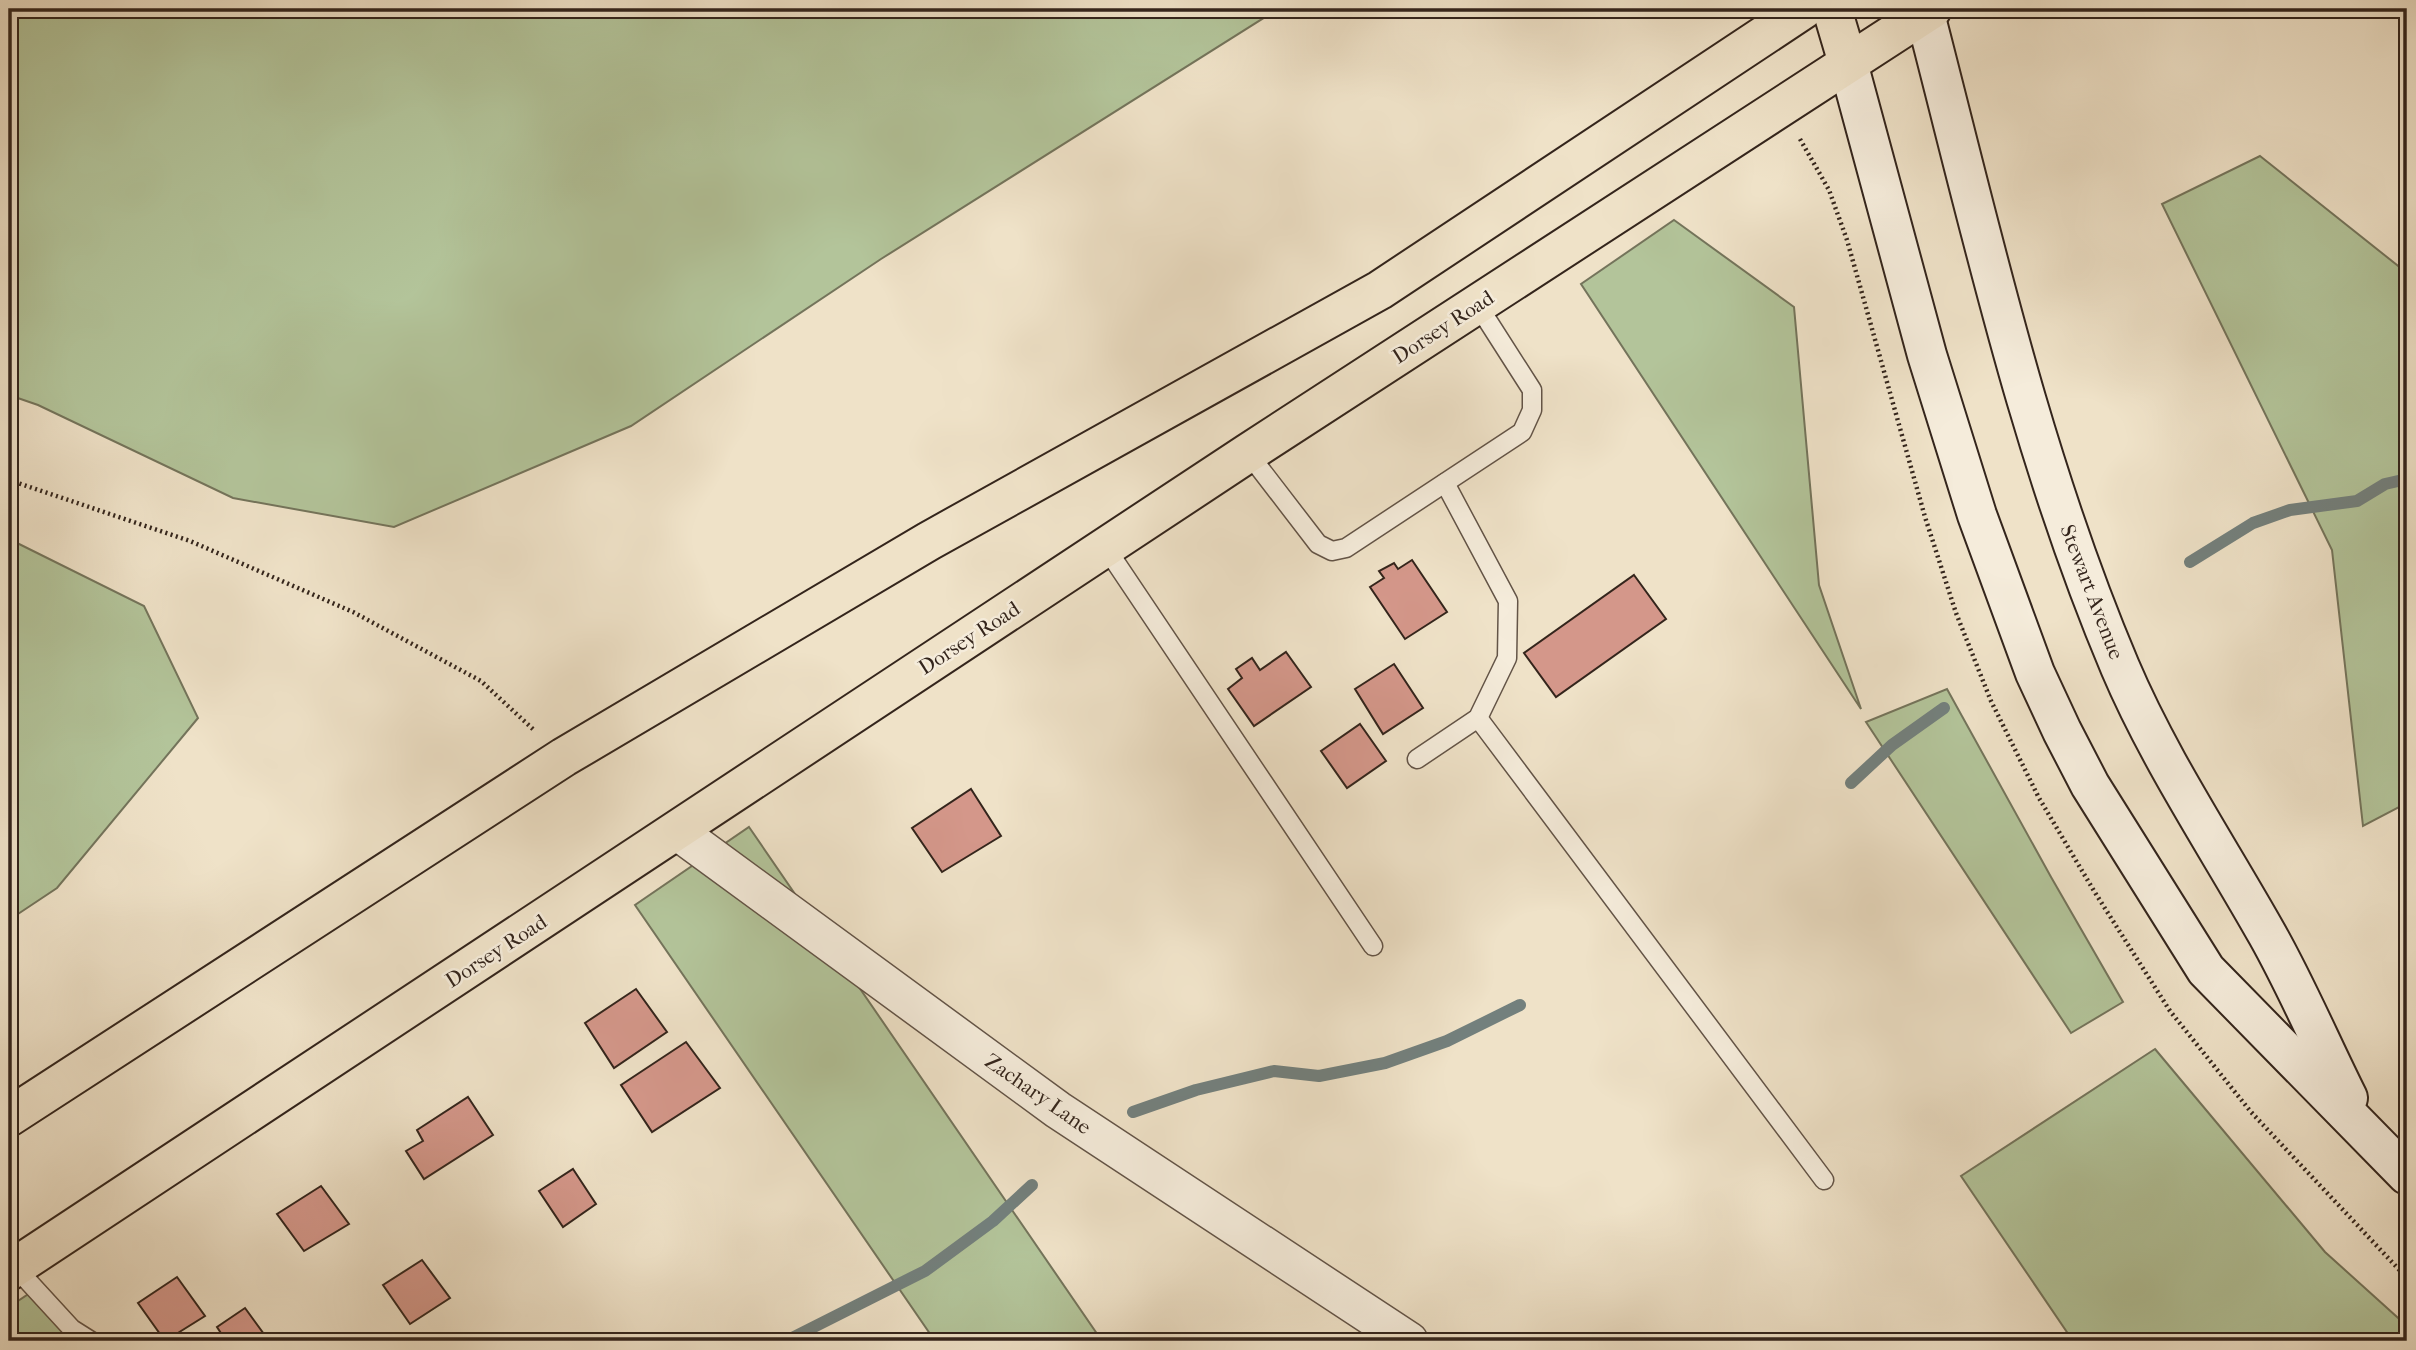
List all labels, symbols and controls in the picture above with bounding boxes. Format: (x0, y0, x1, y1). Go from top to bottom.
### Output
street label: Dorsey Road (1388, 285, 1499, 369)
street label: Stewart Avenue (2055, 521, 2129, 663)
street label: Dorsey Road (914, 596, 1025, 680)
street label: Dorsey Road (441, 909, 552, 993)
street label: Zachary Lane (980, 1049, 1096, 1139)

